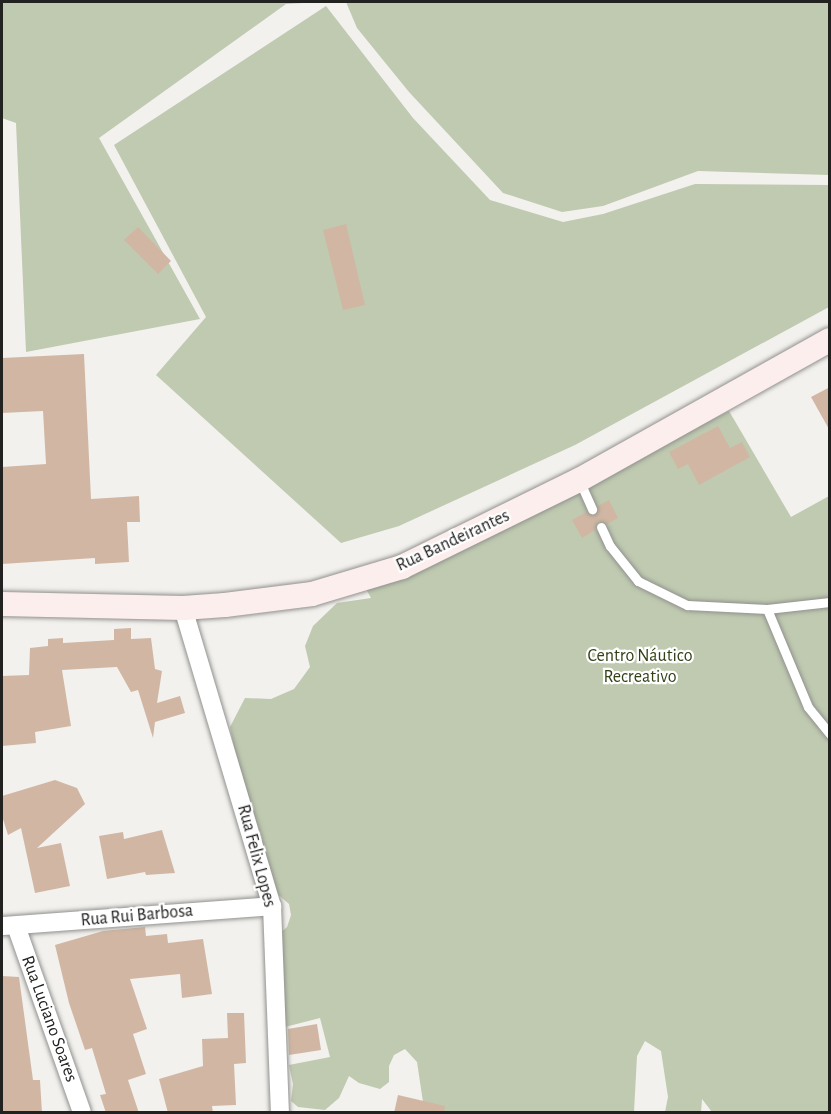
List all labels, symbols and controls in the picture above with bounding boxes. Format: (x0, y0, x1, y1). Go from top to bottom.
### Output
street label: Rua Bandeirantes (393, 505, 513, 577)
park label: Centro Náutico Recreativo (587, 646, 693, 688)
street label: Rua Felix Lopes (232, 802, 280, 910)
street label: Rua Rui Barbosa (80, 900, 194, 932)
street label: Rua Luciano Soares (16, 953, 82, 1085)

